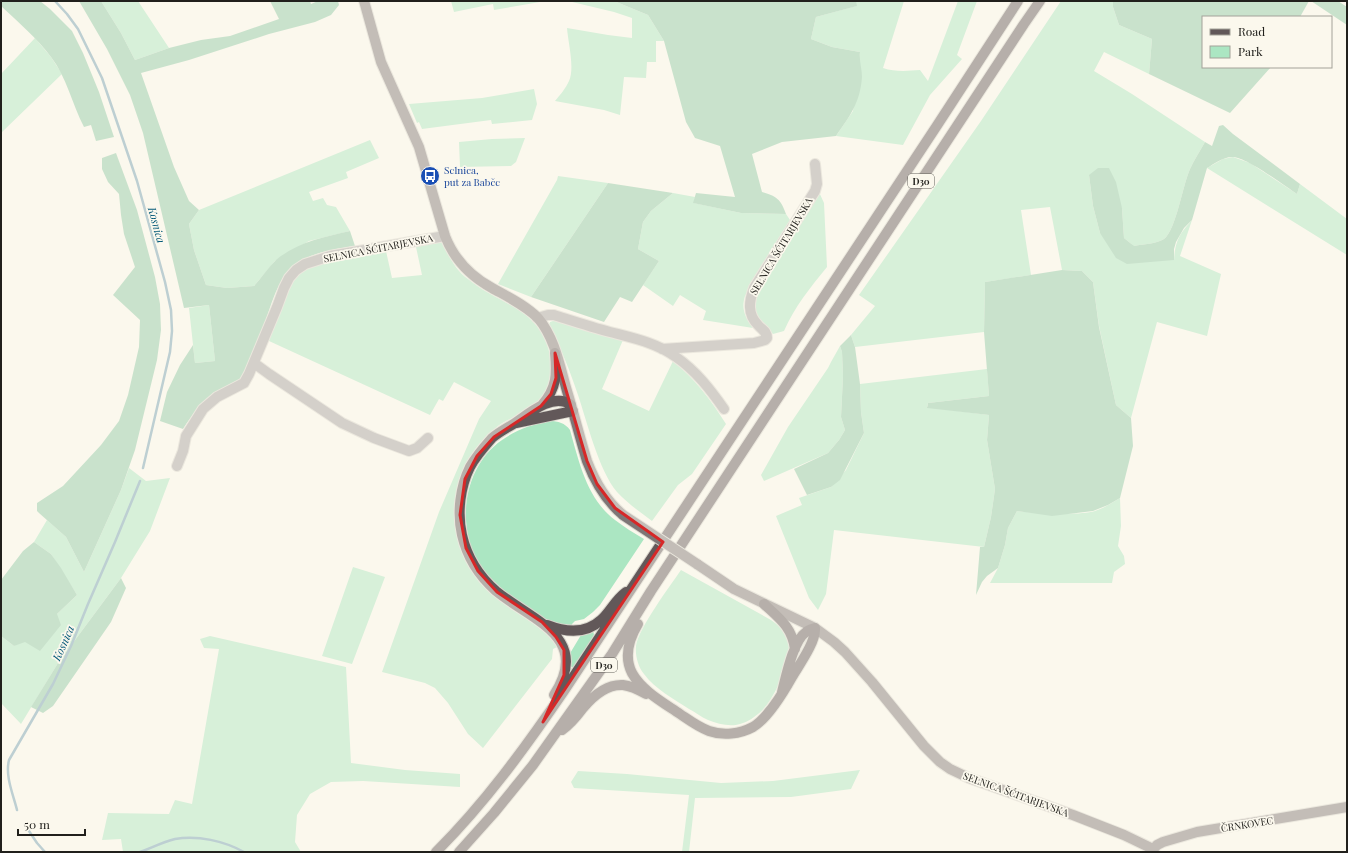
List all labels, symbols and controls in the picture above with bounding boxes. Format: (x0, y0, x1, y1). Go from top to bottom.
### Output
legend (1202, 16, 1332, 68)
text: Road (1238, 23, 1265, 39)
text: Park (1238, 43, 1263, 59)
place label: Selnica, put za Babče (444, 163, 500, 189)
bus stop icon: Selnica, put za Babče (419, 165, 441, 187)
road number: D30 (908, 174, 934, 188)
street label: SELNICA ŠĆITARJEVSKA (746, 194, 816, 297)
water label: Kosnica (145, 204, 169, 245)
street label: SELNICA ŠĆITARJEVSKA (322, 230, 435, 265)
water label: Kosnica (48, 623, 77, 664)
road number: D30 (591, 658, 617, 672)
street label: SELNICA ŠĆITARJEVSKA (961, 768, 1071, 820)
scale bar (18, 811, 85, 837)
street label: ČRNKOVEC (1220, 813, 1274, 835)
text: 50 m (24, 816, 50, 832)

